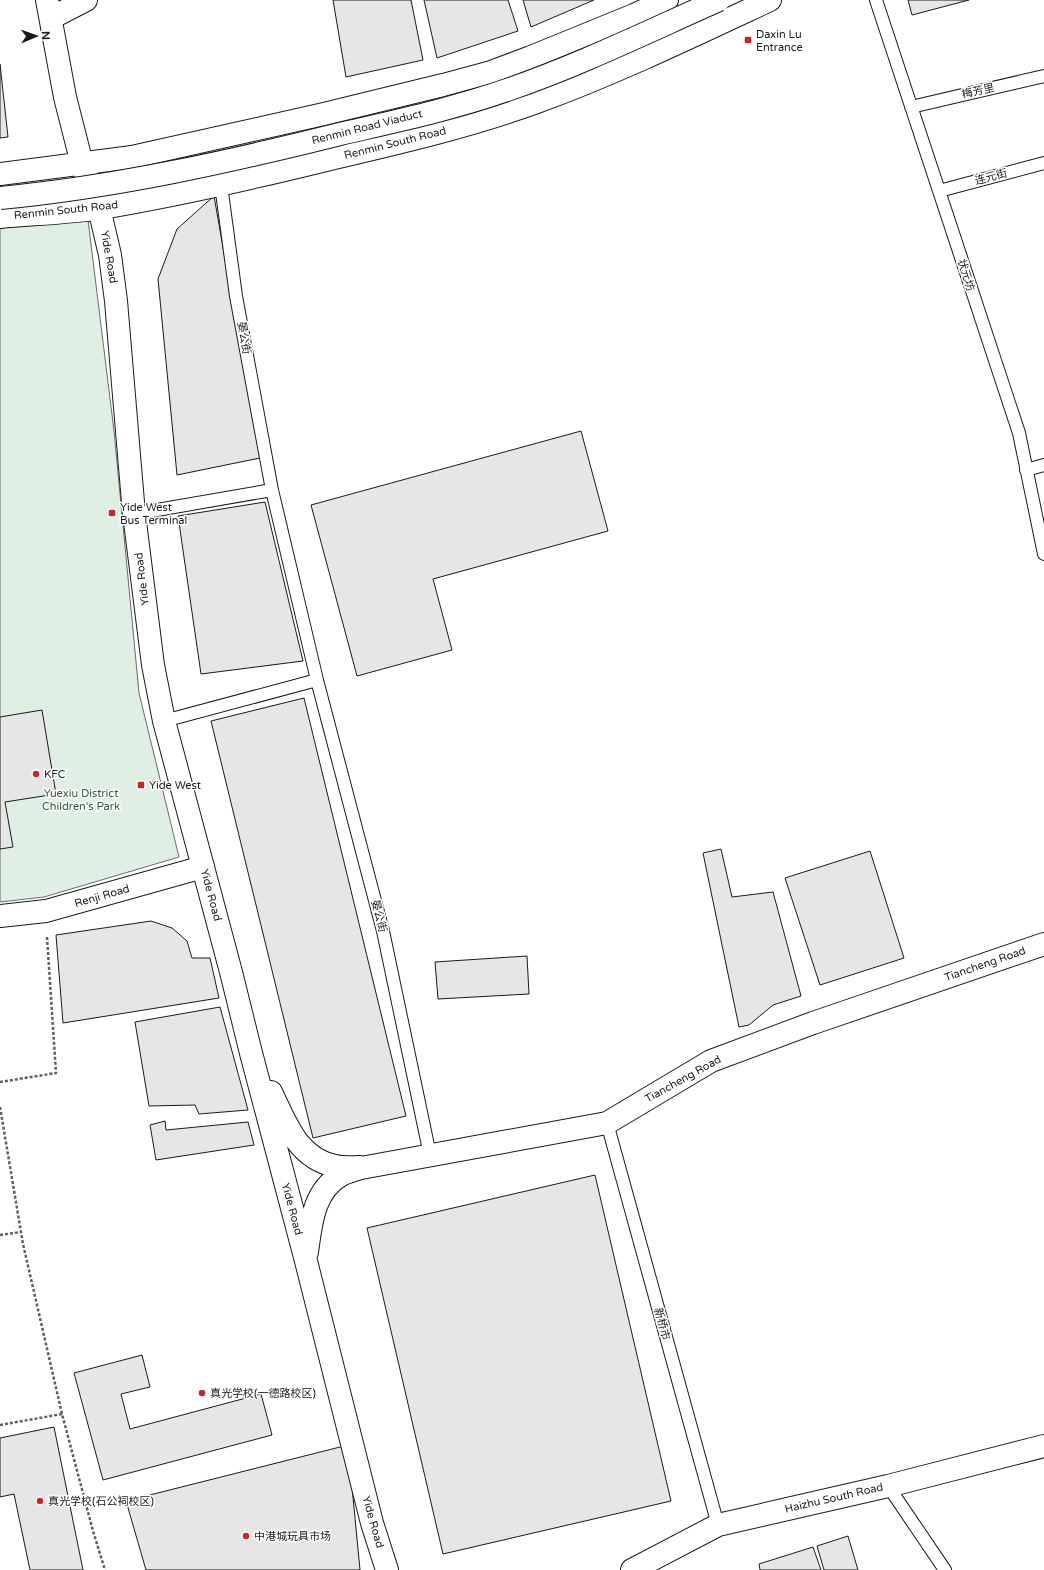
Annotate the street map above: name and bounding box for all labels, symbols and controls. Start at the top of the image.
north arrow [16,16,56,56]
place label: Daxin Lu Entrance [756,28,803,54]
text: N [39,31,52,40]
marker: Daxin Lu Entrance [743,35,753,45]
street label: 梅芳里 [960,81,996,101]
street label: Renmin Road Viaduct [310,107,424,147]
street label: Renmin South Road [343,124,447,162]
street label: 连元街 [973,166,1009,188]
street label: Renmin South Road [13,198,119,222]
street label: Yide Road [98,230,120,284]
street label: 状元坊 [955,257,977,293]
street label: 晏公街 [235,321,253,355]
place label: Yide West Bus Terminal [120,501,187,527]
marker: Yide West Bus Terminal [107,508,117,518]
street label: Yide Road [132,552,152,606]
place label: KFC [44,768,66,781]
marker: KFC [31,769,41,779]
place label: Yide West [149,779,201,792]
marker: Yide West [136,780,146,790]
park label: Yuexiu District Children's Park [42,787,120,813]
street label: Yide Road [198,868,224,922]
street label: Renji Road [73,882,131,910]
street label: 晏公街 [369,898,389,934]
street label: Tiancheng Road [943,944,1027,984]
street label: Tiancheng Road [643,1053,723,1105]
street label: Yide Road [279,1182,305,1236]
street label: 新桥市 [651,1306,673,1342]
place label: 真光学校(一德路校区) [210,1387,316,1400]
marker: 真光学校(一德路校区) [197,1388,207,1398]
street label: Haizhu South Road [784,1480,884,1516]
place label: 真光学校(石公祠校区) [48,1495,154,1508]
street label: Yide Road [359,1495,387,1549]
marker: 真光学校(石公祠校区) [35,1496,45,1506]
place label: 中港城玩具市场 [254,1530,331,1543]
marker: 中港城玩具市场 [241,1531,251,1541]

